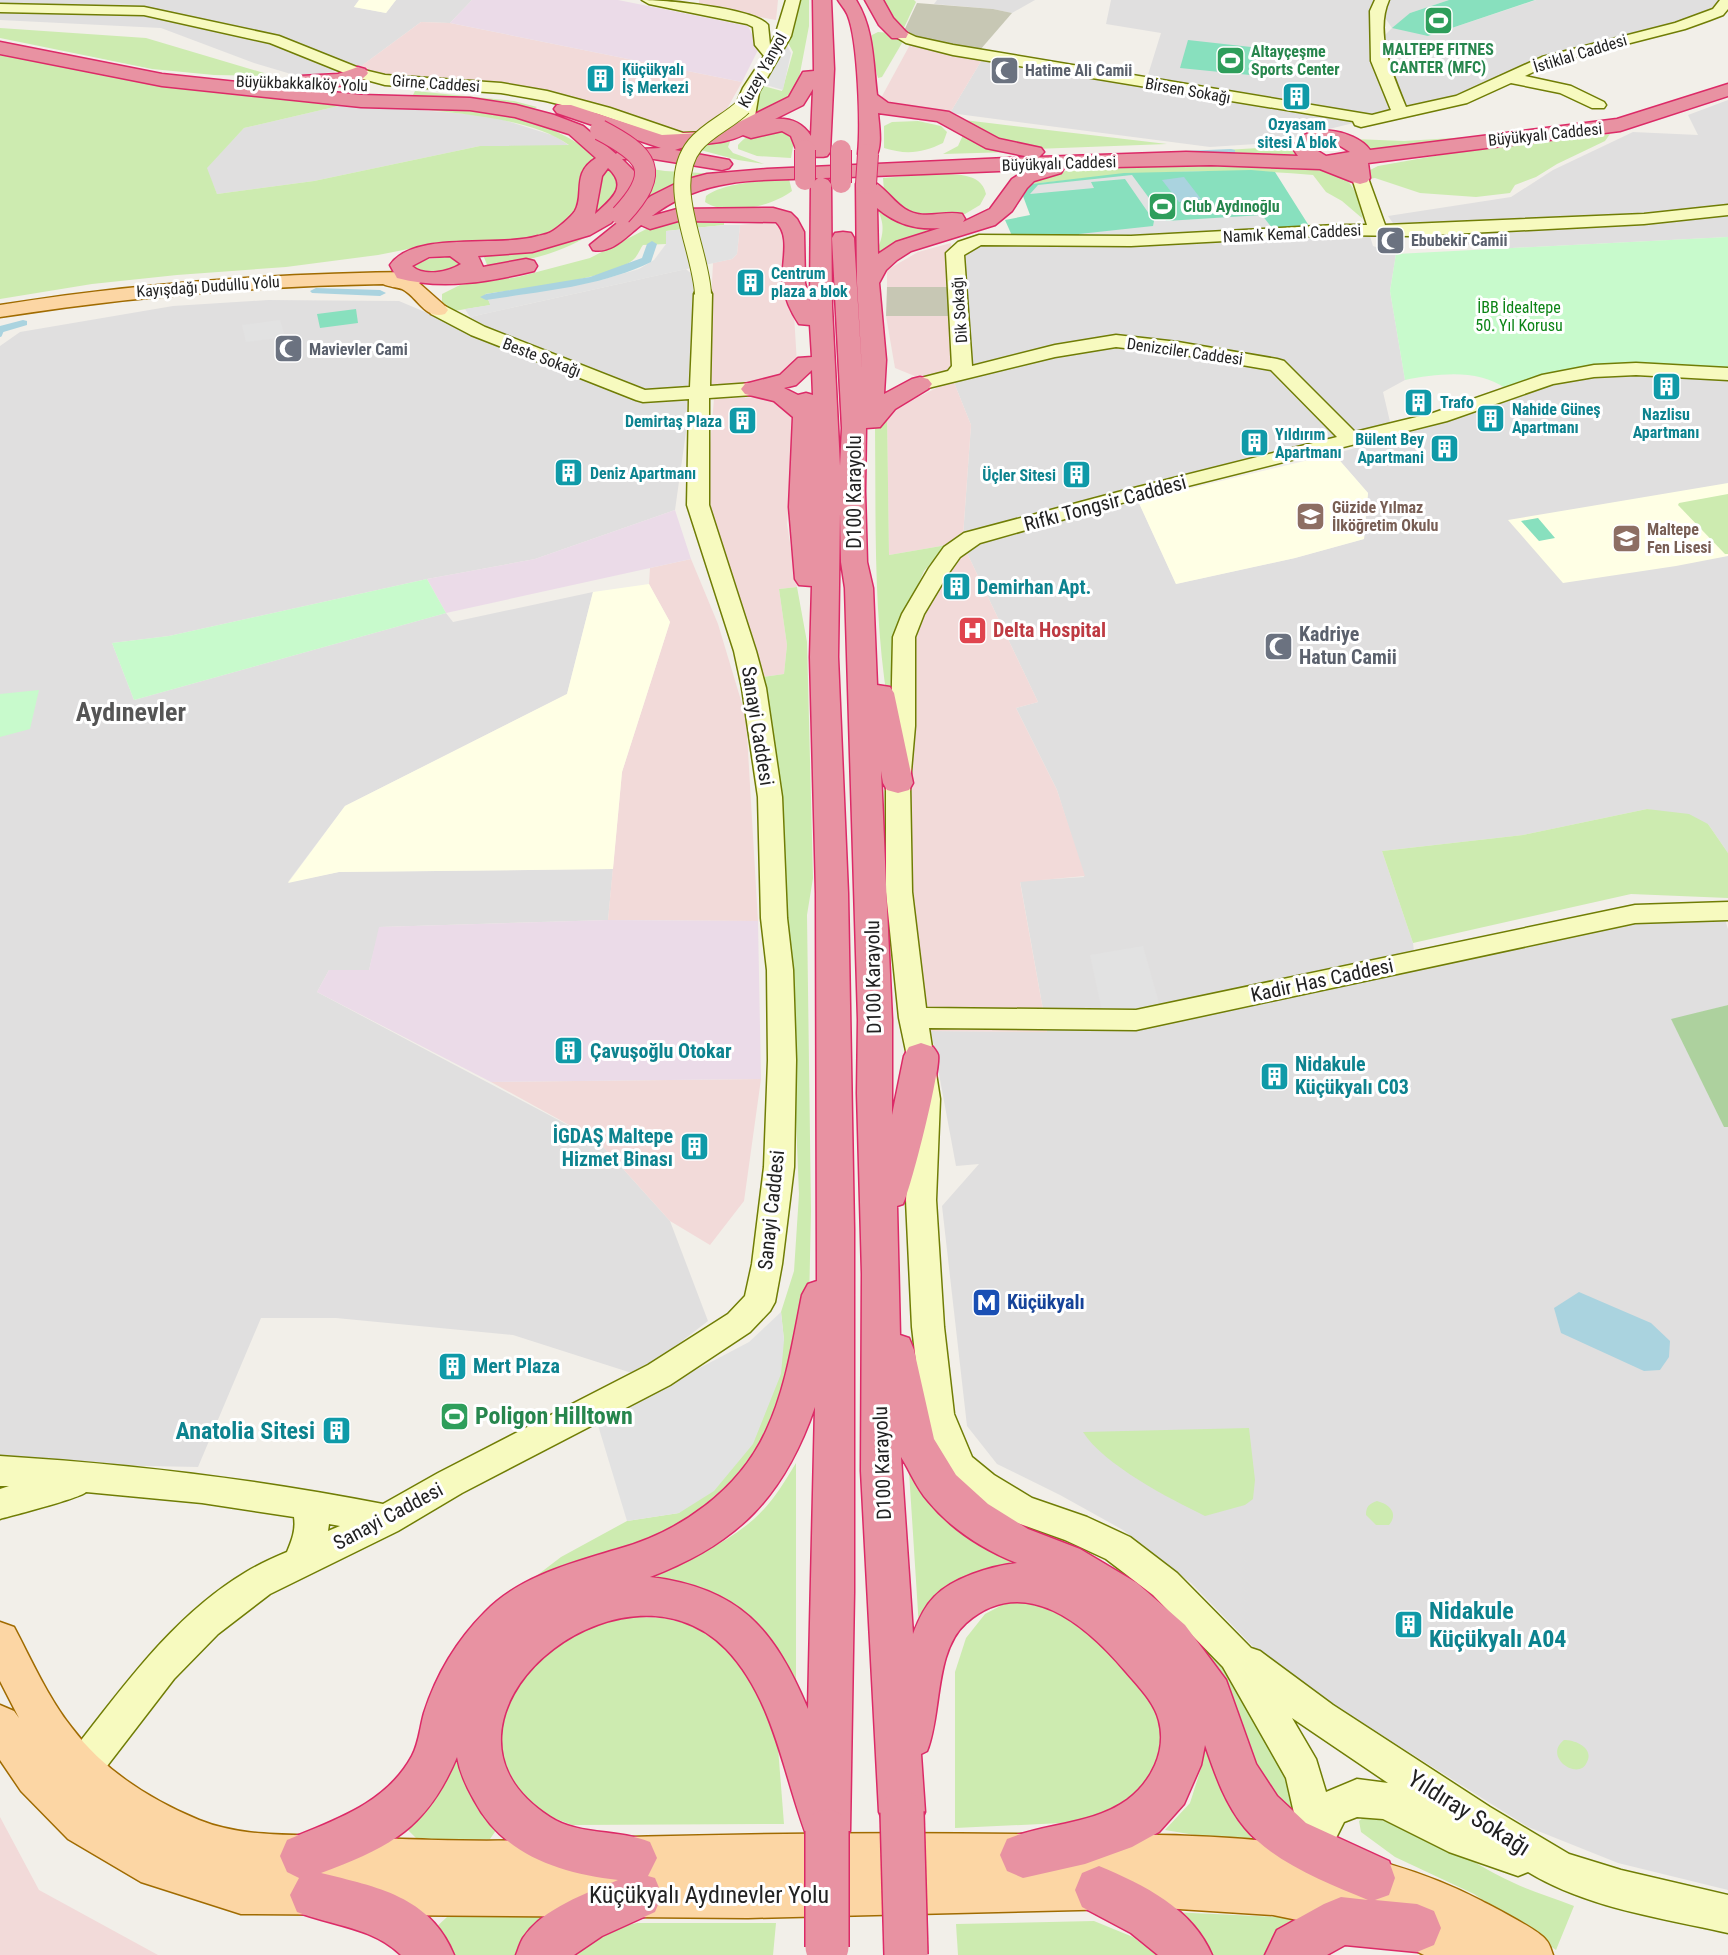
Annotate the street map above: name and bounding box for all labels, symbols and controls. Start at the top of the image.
sports icon: MALTEPE FITNES CANTER (MFC) [1422,5,1454,37]
street label: Kuzey Yanyol [734,30,791,111]
street label: İstiklal Caddesi [1531,30,1629,77]
place label: MALTEPE FITNES CANTER (MFC) [1382,40,1494,77]
place label: Altayçeşme Sports Center [1251,42,1340,79]
sports icon: Altayçeşme Sports Center [1214,44,1246,76]
mosque icon: Hatime Ali Camii [988,54,1020,86]
place label: Küçükyalı İş Merkezi [622,60,689,97]
place label: Hatime Ali Camii [1025,61,1132,80]
building icon: Küçükyalı İş Merkezi [585,62,617,94]
street label: Girne Caddesi [391,71,481,96]
street label: Büyükbakkalköy Yolu [236,72,368,95]
street label: Birsen Sokağı [1144,74,1232,107]
building icon: Ozyasam sitesi A blok [1281,80,1313,112]
place label: Ozyasam sitesi A blok [1257,115,1337,152]
street label: Büyükyalı Caddesi [1487,119,1603,150]
street label: Büyükyalı Caddesi [1001,152,1117,175]
sports icon: Club Aydınoğlu [1146,190,1178,222]
place label: Club Aydınoğlu [1183,197,1280,216]
street label: Namık Kemal Caddesi [1222,220,1362,247]
mosque icon: Ebubekir Camii [1374,224,1406,256]
place label: Ebubekir Camii [1411,231,1507,250]
place label: Centrum plaza a blok [771,264,848,301]
building icon: Centrum plaza a blok [734,266,766,298]
street label: Kayışdağı Dudullu Yolu [136,272,280,301]
street label: Dik Sokağı [948,276,971,344]
park label: İBB İdealtepe 50. Yıl Korusu [1475,298,1563,335]
mosque icon: Mavievler Cami [272,333,304,365]
street label: Beste Sokağı [500,334,584,381]
street label: Denizciler Caddesi [1126,334,1244,369]
place label: Mavievler Cami [309,340,408,359]
building icon: Nazlisu Apartmanı [1650,370,1682,402]
building icon: Trafo [1403,386,1435,418]
place label: Trafo [1440,393,1474,412]
place label: Nahide Güneş Apartmanı [1512,400,1601,437]
building icon: Nahide Güneş Apartmanı [1475,402,1507,434]
building icon: Demirtaş Plaza [727,405,759,437]
place label: Nazlisu Apartmanı [1633,405,1699,442]
place label: Demirtaş Plaza [625,412,722,431]
place label: Yıldırım Apartmanı [1275,425,1342,462]
building icon: Yıldırım Apartmanı [1238,427,1270,459]
place label: Bülent Bey Apartmani [1355,430,1424,467]
building icon: Bülent Bey Apartmani [1429,432,1461,464]
street label: D100 Karayolu [842,435,866,549]
building icon: Deniz Apartmanı [553,457,585,489]
building icon: Üçler Sitesi [1061,459,1093,491]
place label: Deniz Apartmanı [590,464,696,483]
place label: Üçler Sitesi [982,466,1056,485]
street label: Rıfkı Tongsir Caddesi [1021,470,1189,536]
place label: Güzide Yılmaz İlköğretim Okulu [1332,498,1439,535]
school or university icon: Güzide Yılmaz İlköğretim Okulu [1295,500,1327,532]
place label: Maltepe Fen Lisesi [1647,520,1712,557]
school or university icon: Maltepe Fen Lisesi [1610,522,1642,554]
building icon: Demirhan Apt. [940,571,972,603]
place label: Demirhan Apt. [977,575,1091,599]
hospital icon: Delta Hospital [956,614,988,646]
place label: Delta Hospital [993,618,1106,642]
place label: Kadriye Hatun Camii [1299,622,1397,669]
mosque icon: Kadriye Hatun Camii [1262,630,1294,662]
street label: Sanayi Caddesi [737,665,779,787]
district label: Aydınevler [76,697,187,727]
street label: D100 Karayolu [860,920,886,1034]
street label: Kadir Has Caddesi [1248,953,1396,1007]
building icon: Çavuşoğlu Otokar [553,1035,585,1067]
place label: Çavuşoğlu Otokar [590,1039,732,1063]
place label: Nidakule Küçükyalı C03 [1295,1052,1409,1099]
building icon: Nidakule Küçükyalı C03 [1258,1060,1290,1092]
place label: İGDAŞ Maltepe Hizmet Binası [553,1124,673,1171]
building icon: İGDAŞ Maltepe Hizmet Binası [678,1131,710,1163]
street label: Sanayi Caddesi [753,1149,789,1271]
metro station icon: Küçükyalı [970,1286,1002,1318]
place label: Küçükyalı [1007,1290,1085,1314]
building icon: Mert Plaza [436,1350,468,1382]
place label: Mert Plaza [473,1354,560,1378]
sports icon: Poligon Hilltown [438,1400,470,1432]
place label: Poligon Hilltown [475,1402,633,1430]
street label: D100 Karayolu [868,1406,896,1520]
building icon: Anatolia Sitesi [320,1415,352,1447]
place label: Anatolia Sitesi [175,1417,315,1445]
street label: Sanayi Caddesi [329,1477,447,1555]
place label: Nidakule Küçükyalı A04 [1429,1597,1566,1653]
building icon: Nidakule Küçükyalı A04 [1392,1609,1424,1641]
street label: Yıldıray Sokağı [1403,1764,1535,1862]
street label: Küçükyalı Aydınevler Yolu [589,1881,829,1909]

